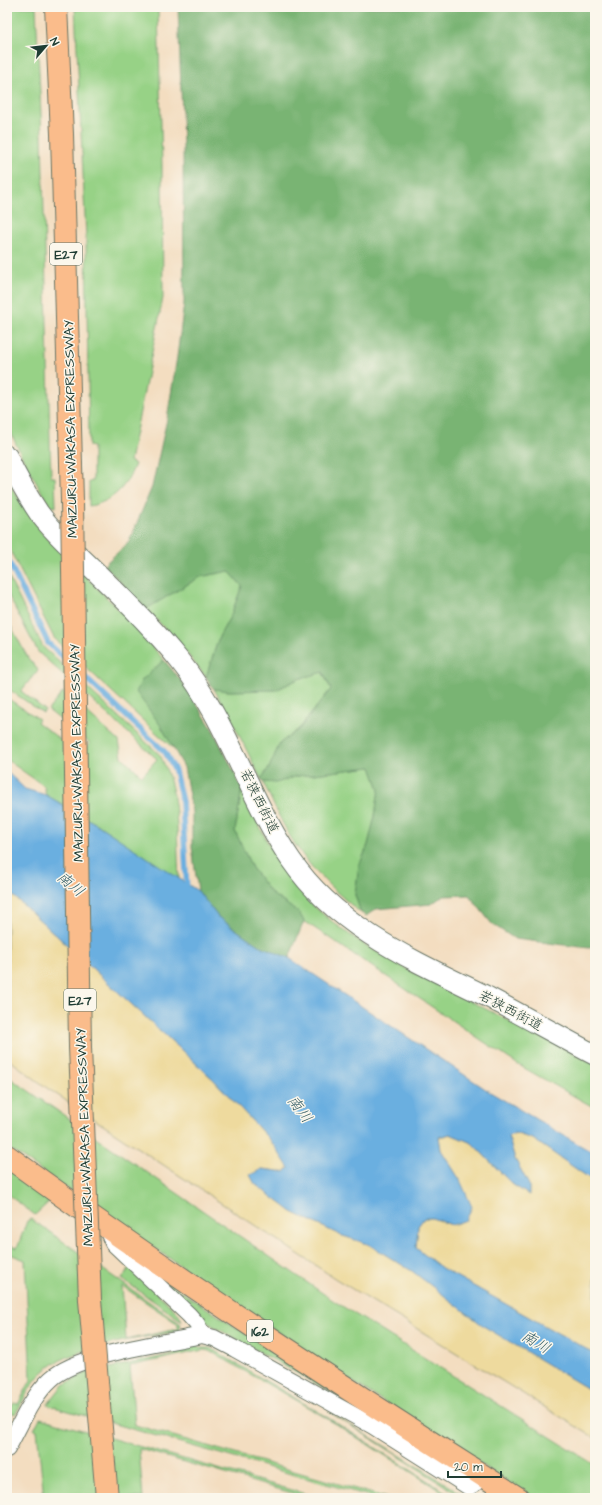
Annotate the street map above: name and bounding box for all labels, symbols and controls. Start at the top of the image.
north arrow [26,26,66,66]
text: N [46,35,63,48]
road number: E27 [50,243,82,265]
street label: MAIZURU-WAKASA EXPRESSWAY [59,319,83,538]
street label: MAIZURU-WAKASA EXPRESSWAY [65,643,89,862]
street label: 若狭西街道 [235,766,283,837]
water label: 南川 [52,867,89,902]
street label: 若狭西街道 [475,986,546,1036]
road number: E27 [64,989,96,1011]
street label: MAIZURU-WAKASA EXPRESSWAY [71,1027,99,1246]
water label: 南川 [282,1091,317,1128]
road number: 162 [247,1320,273,1342]
water label: 南川 [517,1326,554,1359]
scale bar [448,1453,501,1479]
text: 20 m [454,1459,483,1476]

